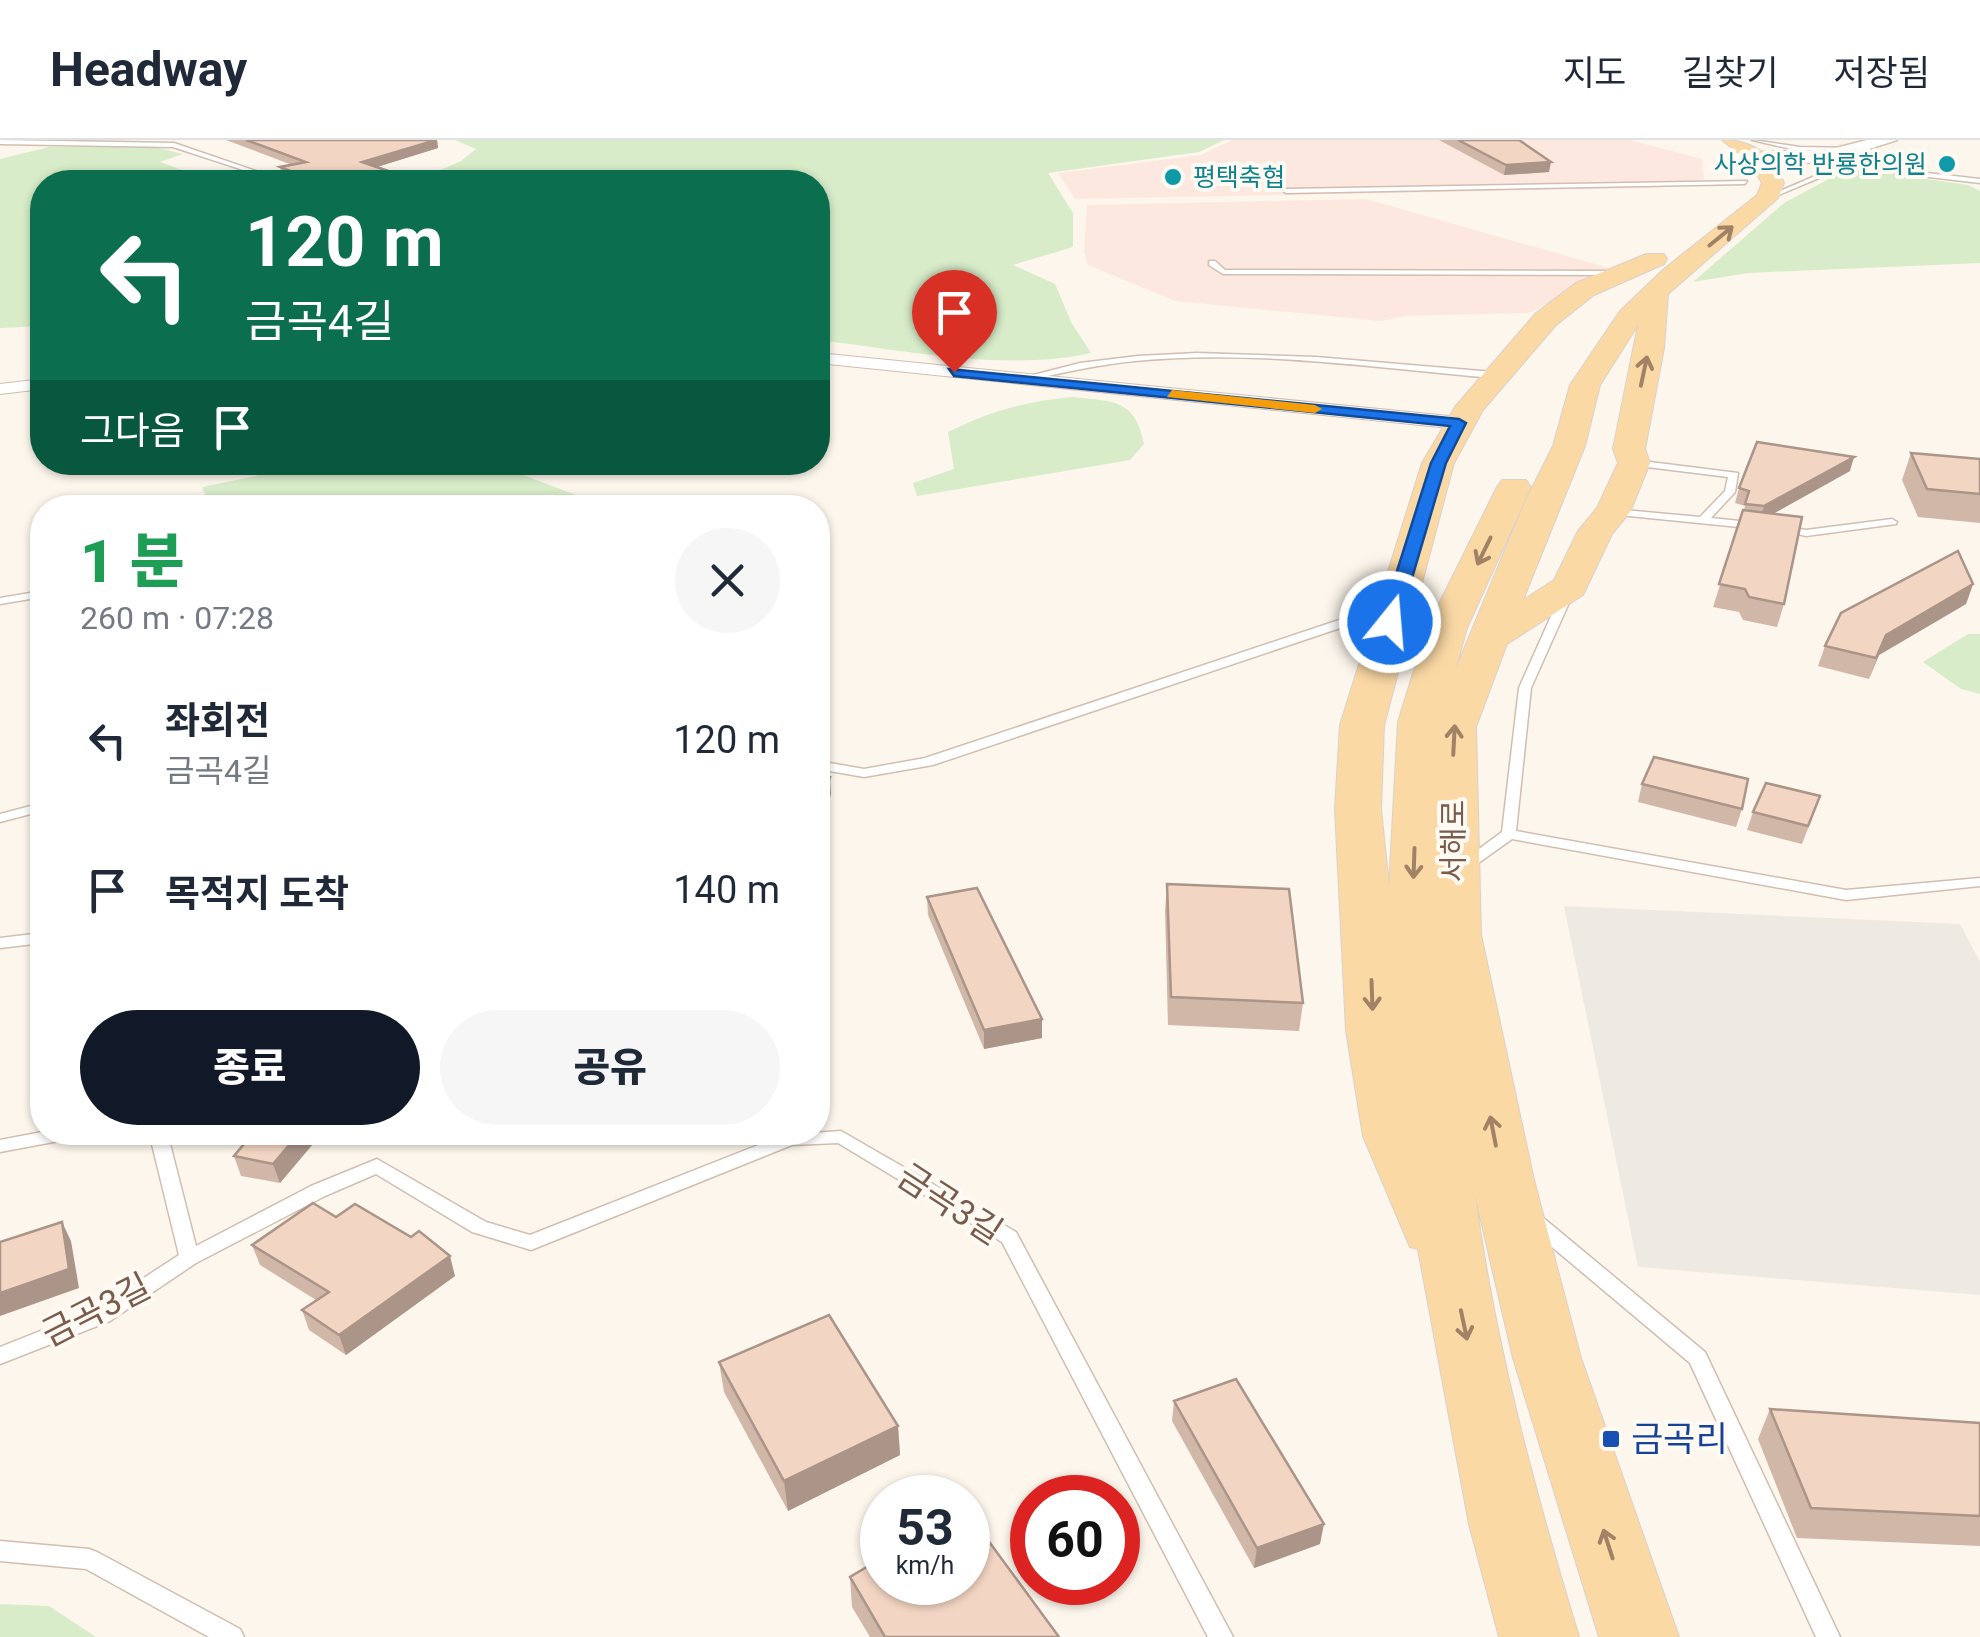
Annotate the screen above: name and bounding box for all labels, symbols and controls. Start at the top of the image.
text: Headway [50,41,247,98]
text: 지도 [1562,53,1627,94]
text: 길찾기 [1682,53,1778,94]
text: 저장됨 [1833,53,1930,94]
place label: 사상의학 반룡한의원 [1714,150,1927,179]
marker: 사상의학 반룡한의원 [1936,153,1958,175]
place label: 평택축협 [1193,163,1285,192]
marker: 평택축협 [1162,166,1184,188]
text: 120 m [245,201,444,283]
icon: left [80,210,210,340]
one-way arrow [1707,225,1733,247]
pin [912,270,997,373]
icon: arrive [927,285,982,340]
text: 금곡4길 [245,295,395,348]
one-way arrow [1636,356,1655,388]
icon: arrive [205,400,260,455]
text: 그다음 [80,409,185,453]
text: 1 분 [80,526,185,597]
button: close [675,528,780,633]
one-way arrow [1474,535,1493,565]
position arrow [1338,570,1442,674]
text: 260 m · 07:28 [80,599,274,637]
text: 좌회전 [165,699,270,743]
icon: left [80,713,135,768]
text: 120 m [673,718,780,762]
one-way arrow [1445,724,1464,756]
text: 금곡4길 [165,752,271,790]
street label: 서해로 [1436,800,1471,882]
one-way arrow [1405,846,1424,878]
icon: arrive [80,863,135,918]
text: 140 m [673,868,780,912]
text: 목적지 도착 [165,872,349,916]
one-way arrow [1363,978,1382,1010]
button: 종료 [80,1010,420,1125]
button: 공유 [440,1010,780,1125]
one-way arrow [1483,1115,1502,1148]
street label: 금곡3길 [890,1156,1010,1253]
street label: 금곡3길 [35,1266,157,1355]
one-way arrow [1456,1308,1474,1340]
place label: 금곡리 [1631,1419,1728,1460]
marker: 금곡리 [1600,1428,1622,1450]
speed limit sign: 60 [1010,1475,1140,1605]
text: 53 [896,1499,954,1557]
one-way arrow [1598,1529,1616,1561]
text: km/h [896,1551,954,1580]

